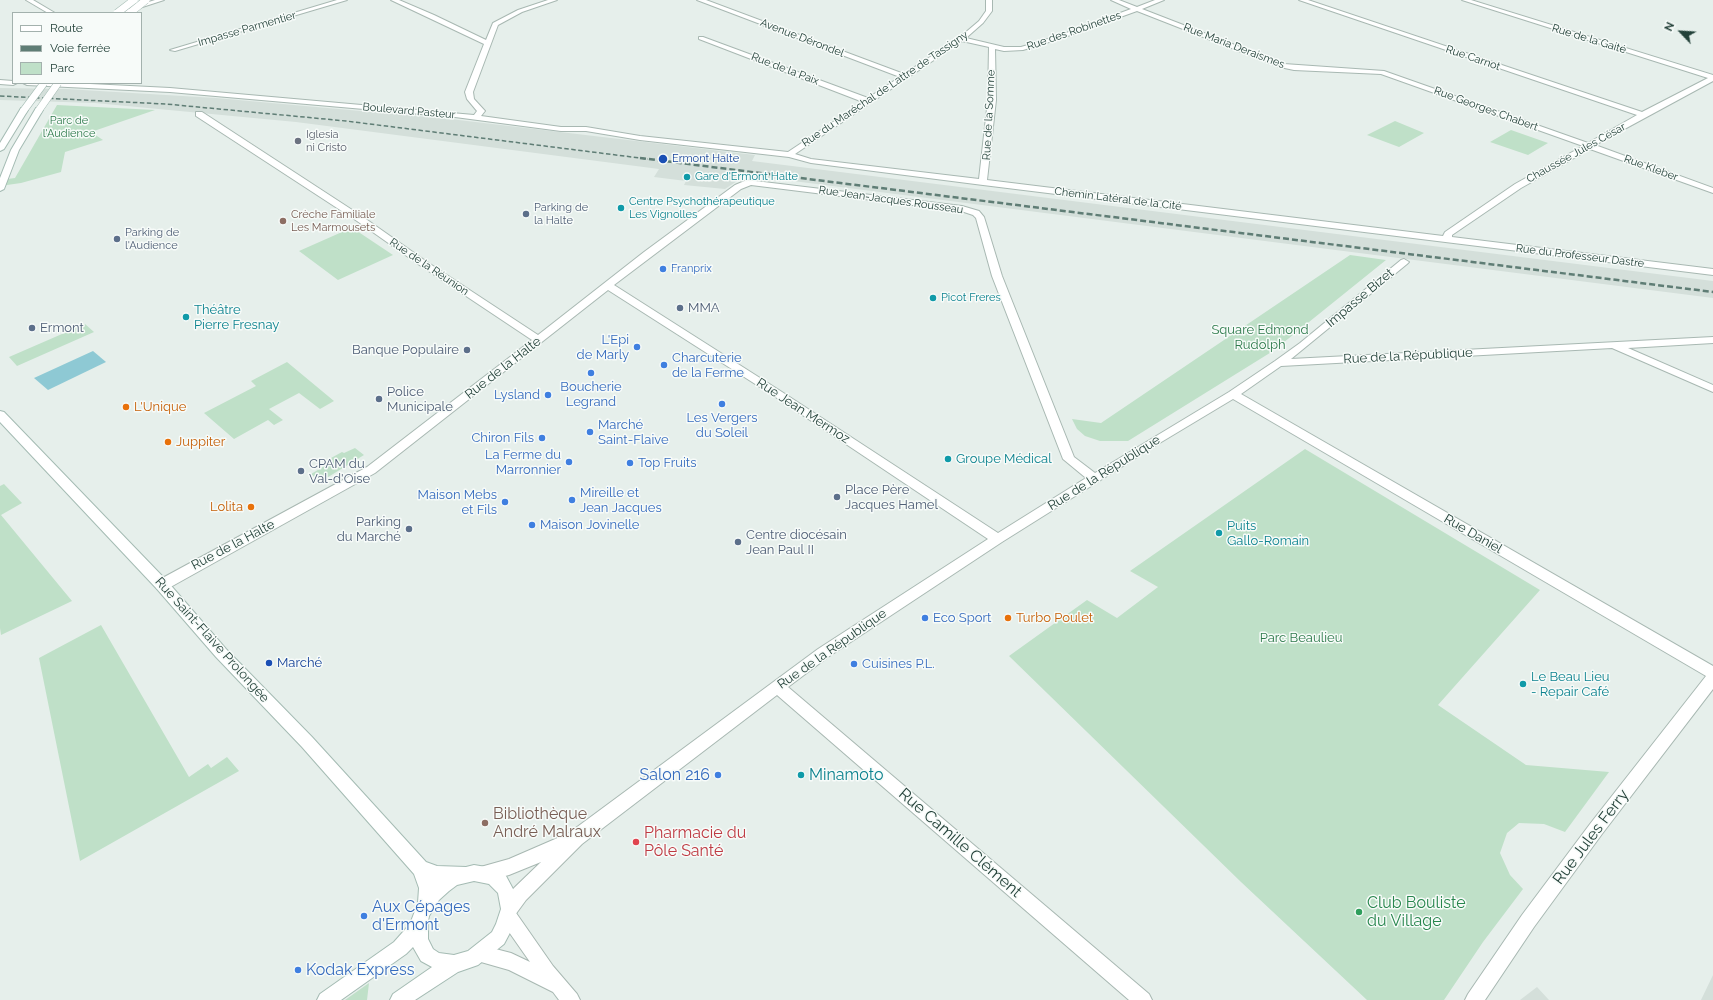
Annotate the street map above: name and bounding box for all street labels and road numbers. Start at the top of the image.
street label: Impasse Parmentier [196,9,298,49]
street label: Rue des Robinettes [1025,9,1123,53]
street label: Avenue Dérondel [758,16,846,60]
street label: Rue Maria Deraismes [1182,21,1286,71]
street label: Rue de la Gaité [1550,21,1628,57]
street label: Rue du Maréchal de Lattre de Tassigny [799,28,971,150]
street label: Rue Carnot [1444,43,1502,73]
street label: Rue de la Paix [749,50,821,88]
street label: Rue de la Somme [980,69,998,161]
street label: Rue Georges Chabert [1432,84,1540,134]
street label: Boulevard Pasteur [362,100,456,122]
street label: Chaussée Jules César [1524,120,1628,186]
street label: Rue Kleber [1622,152,1680,184]
street label: Rue Jean-Jacques Rousseau [818,183,964,217]
street label: Chemin Latéral de la Cité [1054,185,1182,213]
street label: Rue de la Réunion [387,236,471,298]
street label: Rue du Professeur Dastre [1515,242,1645,270]
street label: Impasse Bizet [1323,265,1397,331]
street label: Rue de la Halte [462,334,544,402]
street label: Rue de la République [1343,345,1473,367]
street label: Rue Jean Mermoz [753,375,853,447]
street label: Rue de la République [1045,432,1163,514]
street label: Rue Daniel [1441,511,1505,557]
street label: Rue de la Halte [189,517,277,573]
street label: Rue Saint-Flaive Prolongée [152,574,272,706]
street label: Rue de la République [775,605,889,693]
street label: Rue Camille Clément [895,784,1025,902]
street label: Rue Jules Ferry [1549,786,1633,888]

